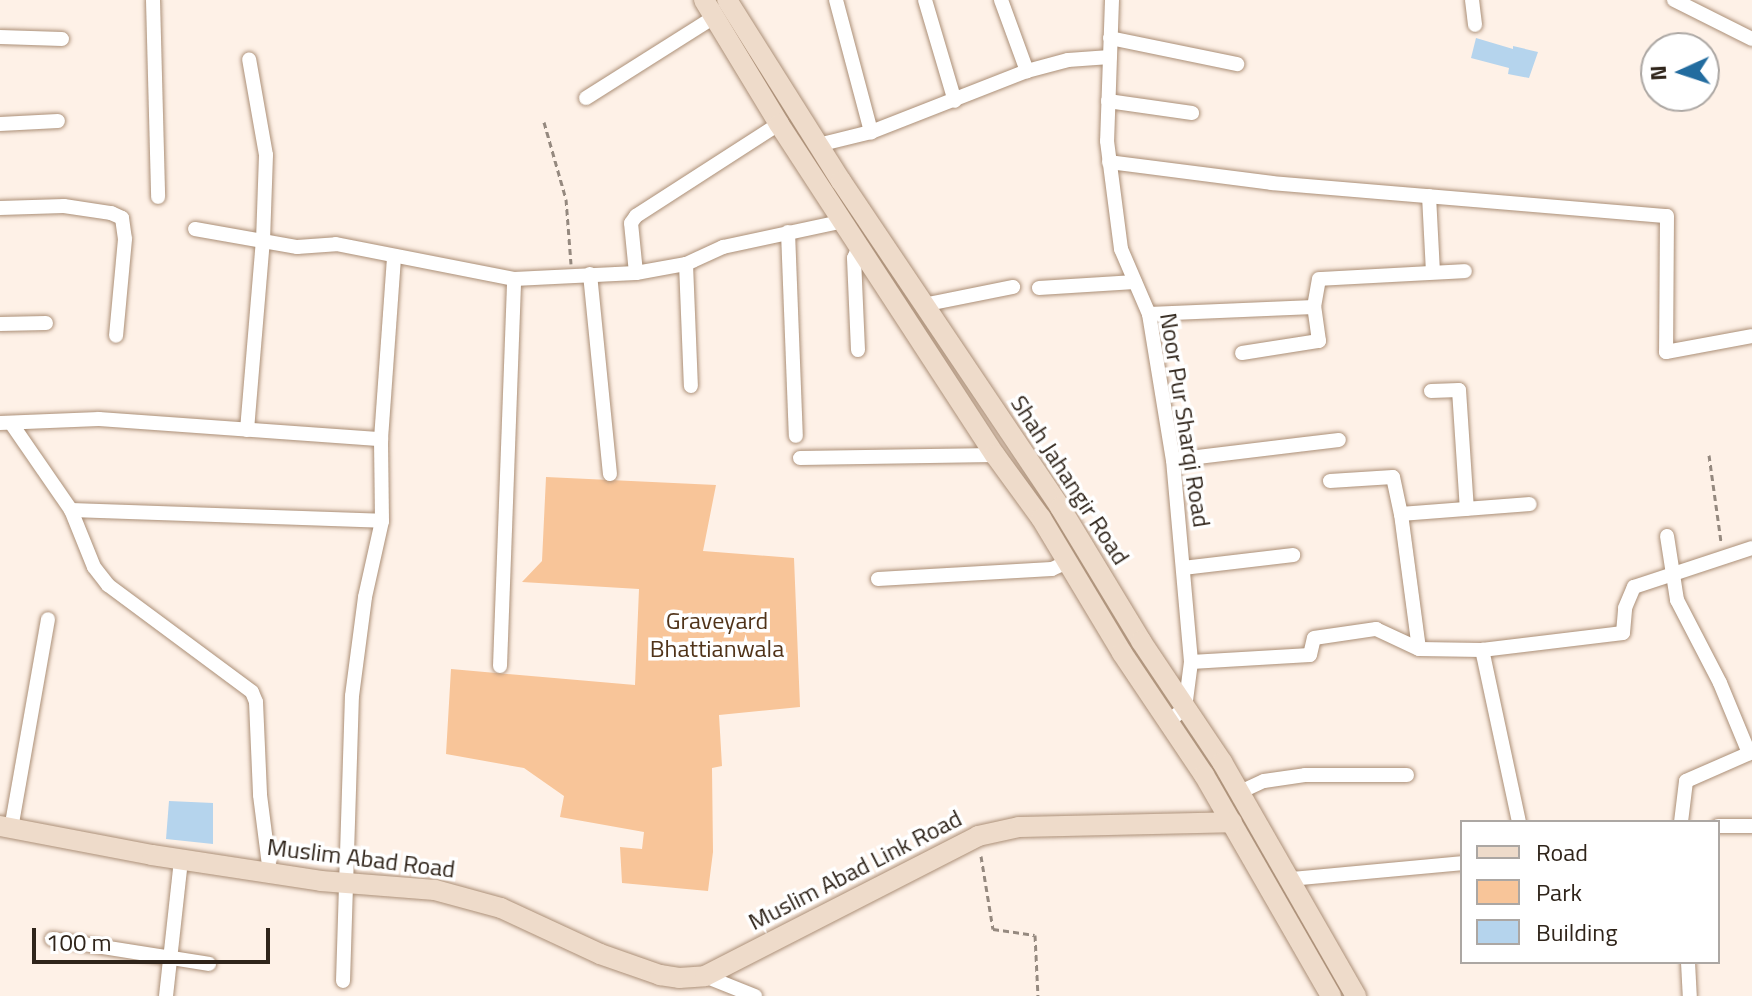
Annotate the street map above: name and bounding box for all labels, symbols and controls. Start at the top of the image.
north arrow [1640,32,1720,112]
text: N [1641,65,1675,82]
street label: Noor Pur Sharqi Road [1154,311,1216,529]
street label: Shah Jahangir Road [1005,390,1135,570]
park label: Graveyard Bhattianwala [650,607,784,663]
street label: Muslim Abad Link Road [744,804,966,936]
legend [1460,820,1720,964]
street label: Muslim Abad Road [265,832,457,884]
text: Road [1536,834,1588,870]
text: Park [1536,874,1582,910]
scale bar [36,912,274,962]
text: Building [1536,914,1618,950]
text: 100 m [46,924,112,960]

